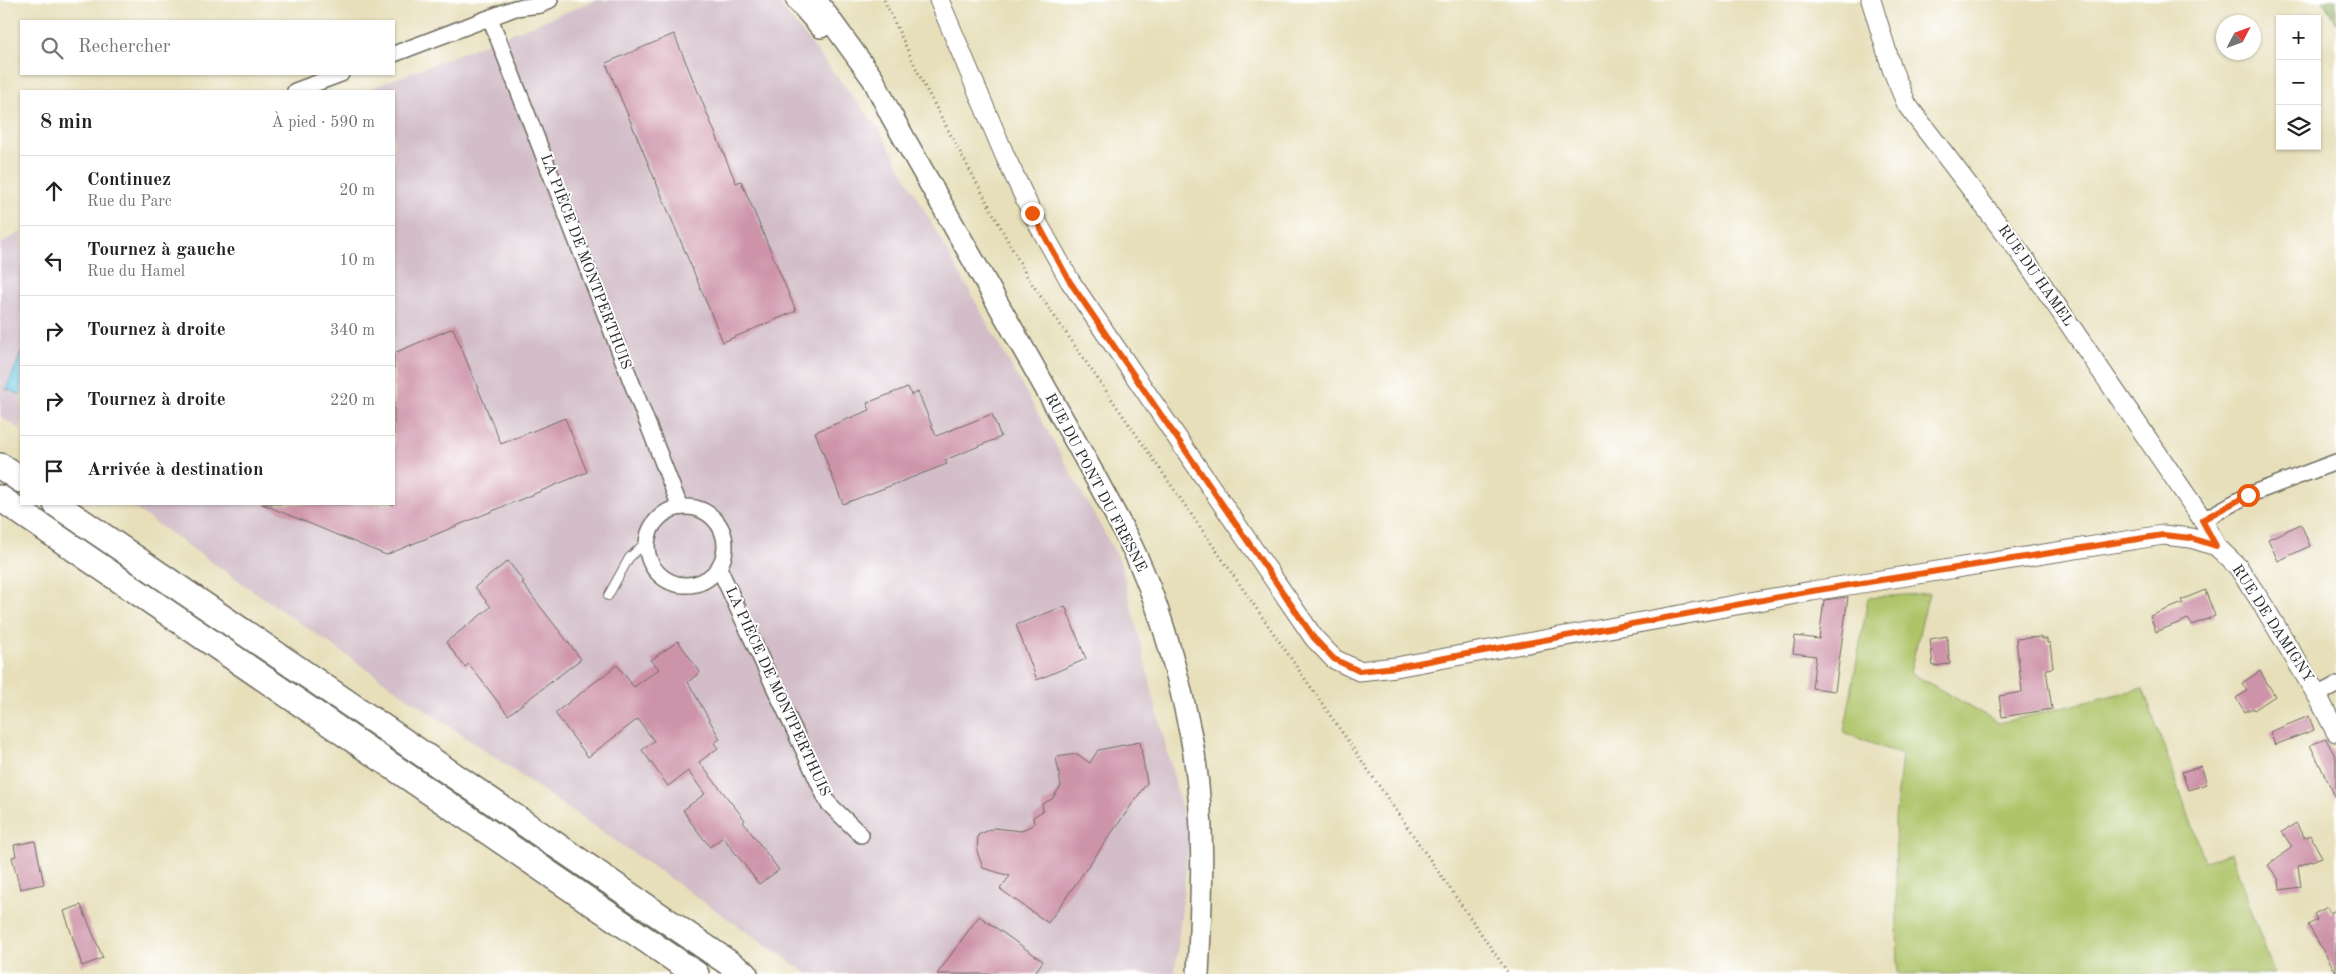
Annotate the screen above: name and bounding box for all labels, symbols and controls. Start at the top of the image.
north arrow [2216,15,2261,60]
map controls [2276,15,2321,150]
button: + [2276,15,2321,60]
search box [20,20,395,75]
icon: search [38,34,66,62]
text: Rechercher [78,38,171,57]
button: − [2276,60,2321,105]
button: layers [2276,105,2321,150]
text: 8 min [40,112,93,133]
text: À pied · 590 m [272,115,375,131]
street label: LA PIÈCE DE MONTPERTHUIS [537,151,636,372]
text: Continuez [87,171,171,190]
icon: ahead [40,177,68,205]
text: 20 m [339,183,375,199]
text: Rue du Parc [87,194,172,210]
route end [1021,202,1044,225]
street label: RUE DU HAMEL [1995,223,2075,329]
text: Tournez à gauche [87,241,235,260]
icon: left [40,247,68,275]
text: 10 m [339,253,375,269]
text: Rue du Hamel [87,264,185,280]
icon: right [40,317,68,345]
text: Tournez à droite [87,321,226,340]
text: 340 m [330,323,375,339]
icon: right [40,387,68,415]
text: Tournez à droite [87,391,226,410]
street label: RUE DU PONT DU FRESNE [1041,391,1149,575]
text: 220 m [330,393,375,409]
icon: arrive [40,457,68,485]
text: Arrivée à destination [87,461,263,480]
route start [2237,484,2260,507]
street label: RUE DE DAMIGNY [2228,563,2316,685]
street label: LA PIÈCE DE MONTPERTHUIS [722,584,835,799]

